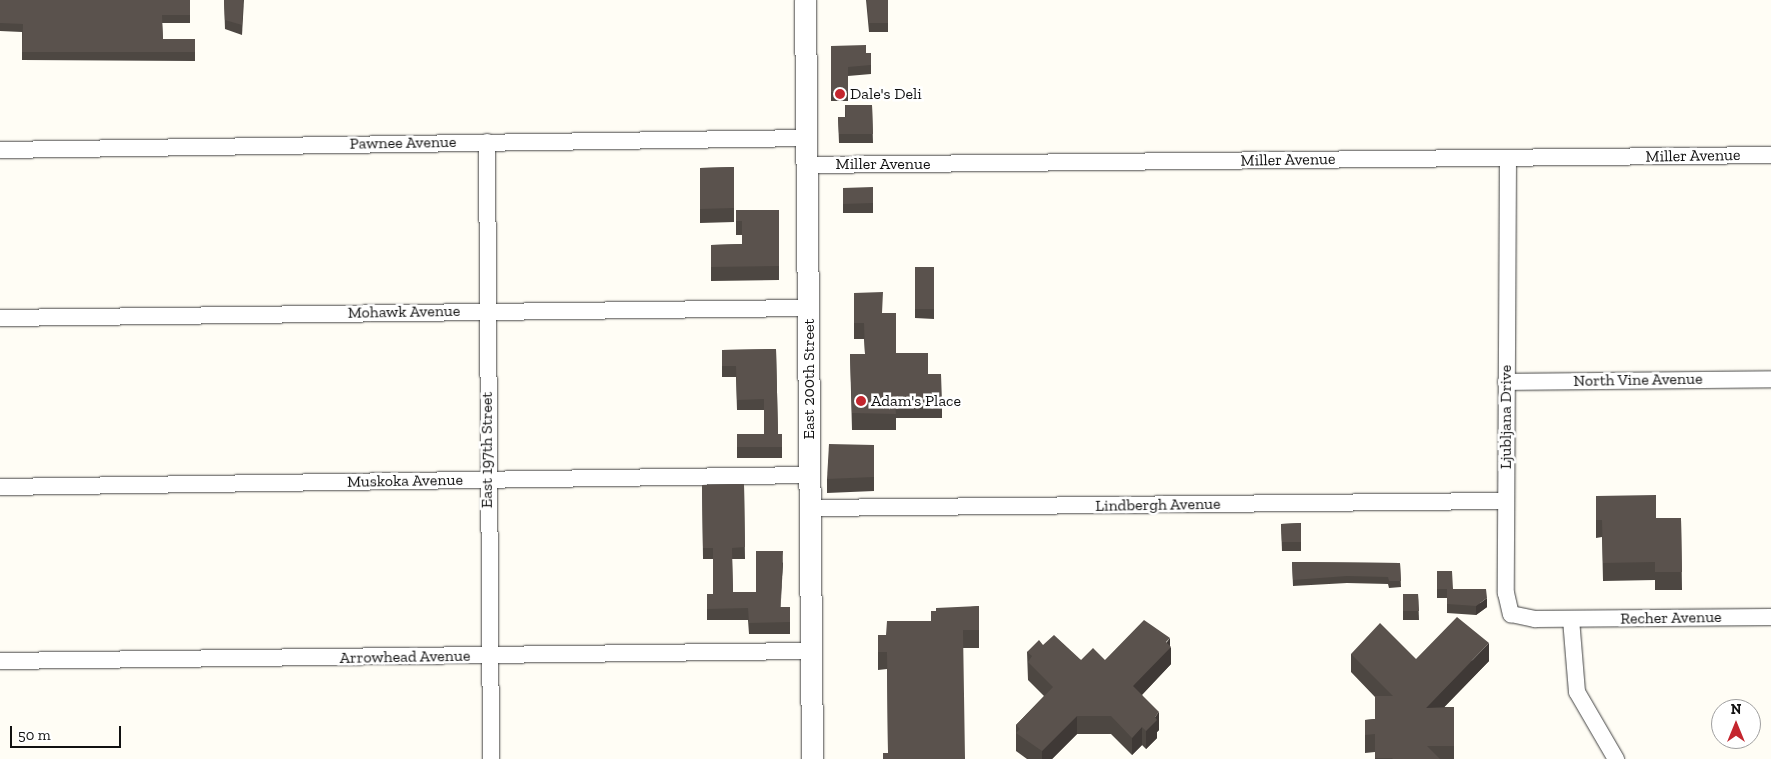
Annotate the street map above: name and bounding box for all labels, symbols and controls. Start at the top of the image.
place label: Dale's Deli [850,84,922,104]
marker: Dale's Deli [834,88,846,100]
street label: Pawnee Avenue [349,132,457,154]
street label: Miller Avenue [1645,146,1741,166]
street label: Miller Avenue [1240,150,1336,170]
street label: Miller Avenue [835,154,931,174]
street label: Mohawk Avenue [347,301,461,323]
street label: East 200th Street [799,318,819,440]
street label: Ljubljana Drive [1496,365,1516,469]
street label: North Vine Avenue [1573,369,1703,391]
place label: Adam's Place [871,391,961,411]
street label: East 197th Street [477,392,497,508]
marker: Adam's Place [855,395,867,407]
street label: Muskoka Avenue [347,470,463,492]
street label: Lindbergh Avenue [1095,494,1221,516]
street label: Recher Avenue [1620,608,1722,628]
street label: Arrowhead Avenue [339,646,471,668]
north arrow [1711,699,1761,749]
text: N [1731,701,1741,718]
scale bar [12,716,124,748]
text: 50 m [18,726,51,744]

